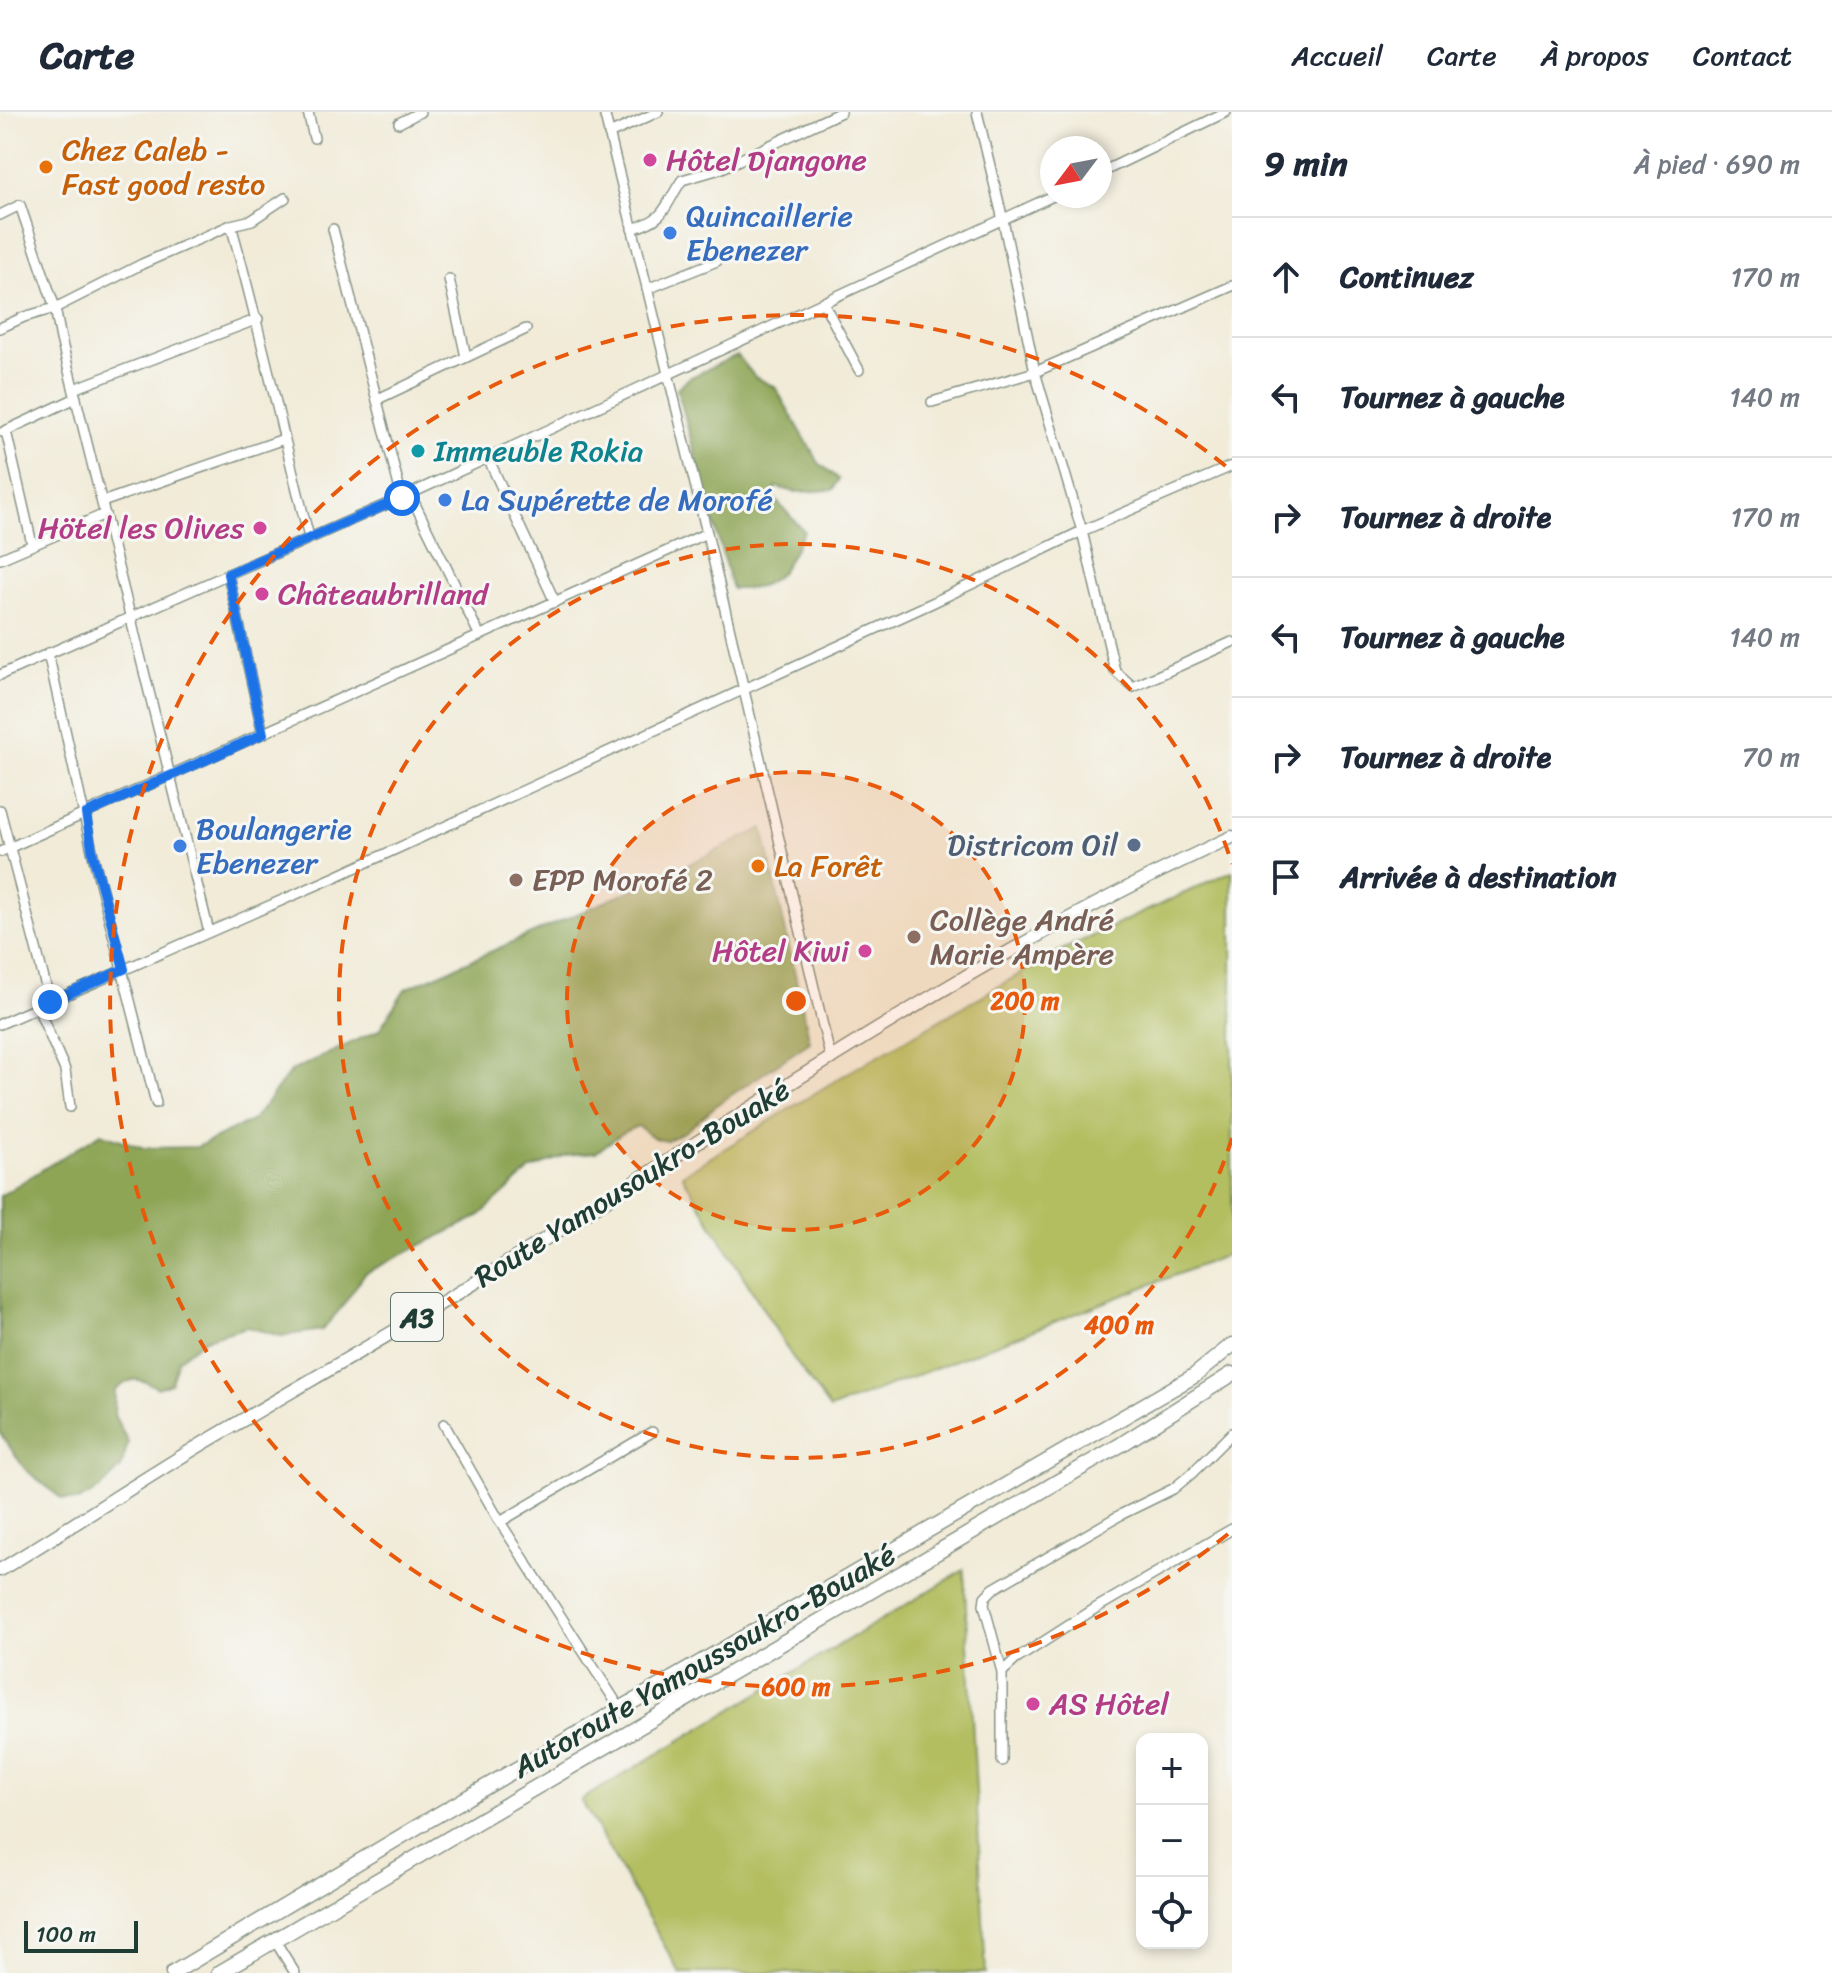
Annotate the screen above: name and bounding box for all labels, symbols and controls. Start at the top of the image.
text: Carte [40,22,135,89]
text: Accueil [1292,31,1383,80]
text: Carte [1427,31,1497,80]
text: À propos [1541,31,1649,80]
text: Contact [1693,31,1792,80]
place label: Chez Caleb - Fast good resto [62,123,265,211]
place label: Hôtel Djangone [666,133,867,187]
text: 9 min [1264,134,1348,194]
north arrow [1040,136,1112,208]
text: À pied · 690 m [1634,141,1800,187]
marker: Hôtel Djangone [641,151,659,169]
marker: Chez Caleb - Fast good resto [37,158,55,176]
place label: Quincaillerie Ebenezer [686,189,853,277]
marker: Quincaillerie Ebenezer [661,224,679,242]
text: Continuez [1340,250,1474,304]
text: 170 m [1731,254,1800,300]
icon: ahead [1264,255,1308,299]
text: Tournez à gauche [1340,370,1565,424]
text: 140 m [1729,374,1800,420]
icon: left [1264,375,1308,419]
place label: Immeuble Rokia [433,424,643,478]
marker: Immeuble Rokia [409,442,427,460]
place label: La Supérette de Morofé [461,473,773,527]
route start [384,480,420,516]
text: Tournez à droite [1340,490,1551,544]
marker: La Supérette de Morofé [436,491,454,509]
text: 170 m [1731,494,1800,540]
icon: right [1264,495,1308,539]
place label: Hötel les Olives [38,501,244,555]
marker: Hötel les Olives [251,519,269,537]
place label: Châteaubrilland [278,567,490,621]
marker: Châteaubrilland [253,585,271,603]
text: Tournez à gauche [1340,610,1565,664]
text: 140 m [1729,614,1800,660]
icon: left [1264,615,1308,659]
text: Tournez à droite [1340,730,1551,784]
text: 70 m [1742,734,1800,780]
icon: right [1264,735,1308,779]
place label: Boulangerie Ebenezer [196,802,352,890]
place label: Districom Oil [947,818,1118,872]
marker: Districom Oil [1125,836,1143,854]
marker: Boulangerie Ebenezer [171,837,189,855]
place label: La Forêt [774,839,883,893]
text: Arrivée à destination [1340,850,1617,904]
place label: EPP Morofé 2 [532,853,713,907]
icon: arrive [1264,855,1308,899]
marker: La Forêt [749,857,767,875]
marker: EPP Morofé 2 [507,871,525,889]
place label: Collège André Marie Ampère [930,893,1114,981]
place label: Hôtel Kiwi [712,924,850,978]
marker: Collège André Marie Ampère [905,928,923,946]
marker: Hôtel Kiwi [856,942,874,960]
text: 200 m [990,980,1060,1022]
route end [32,984,68,1020]
centre of rings [782,987,810,1015]
street label: Route Yamousoukro-Bouaké [463,1063,801,1303]
road number: A3 [391,1293,443,1341]
text: 400 m [1084,1304,1155,1346]
street label: Autoroute Yamoussoukro-Bouaké [501,1529,906,1794]
text: 600 m [761,1666,831,1708]
place label: AS Hôtel [1048,1677,1170,1731]
marker: AS Hôtel [1024,1695,1042,1713]
map controls [1136,1733,1208,1949]
button: + [1136,1733,1208,1805]
button: − [1136,1805,1208,1877]
button: locate [1136,1877,1208,1949]
text: 100 m [36,1915,96,1954]
scale bar [24,1917,138,1953]

